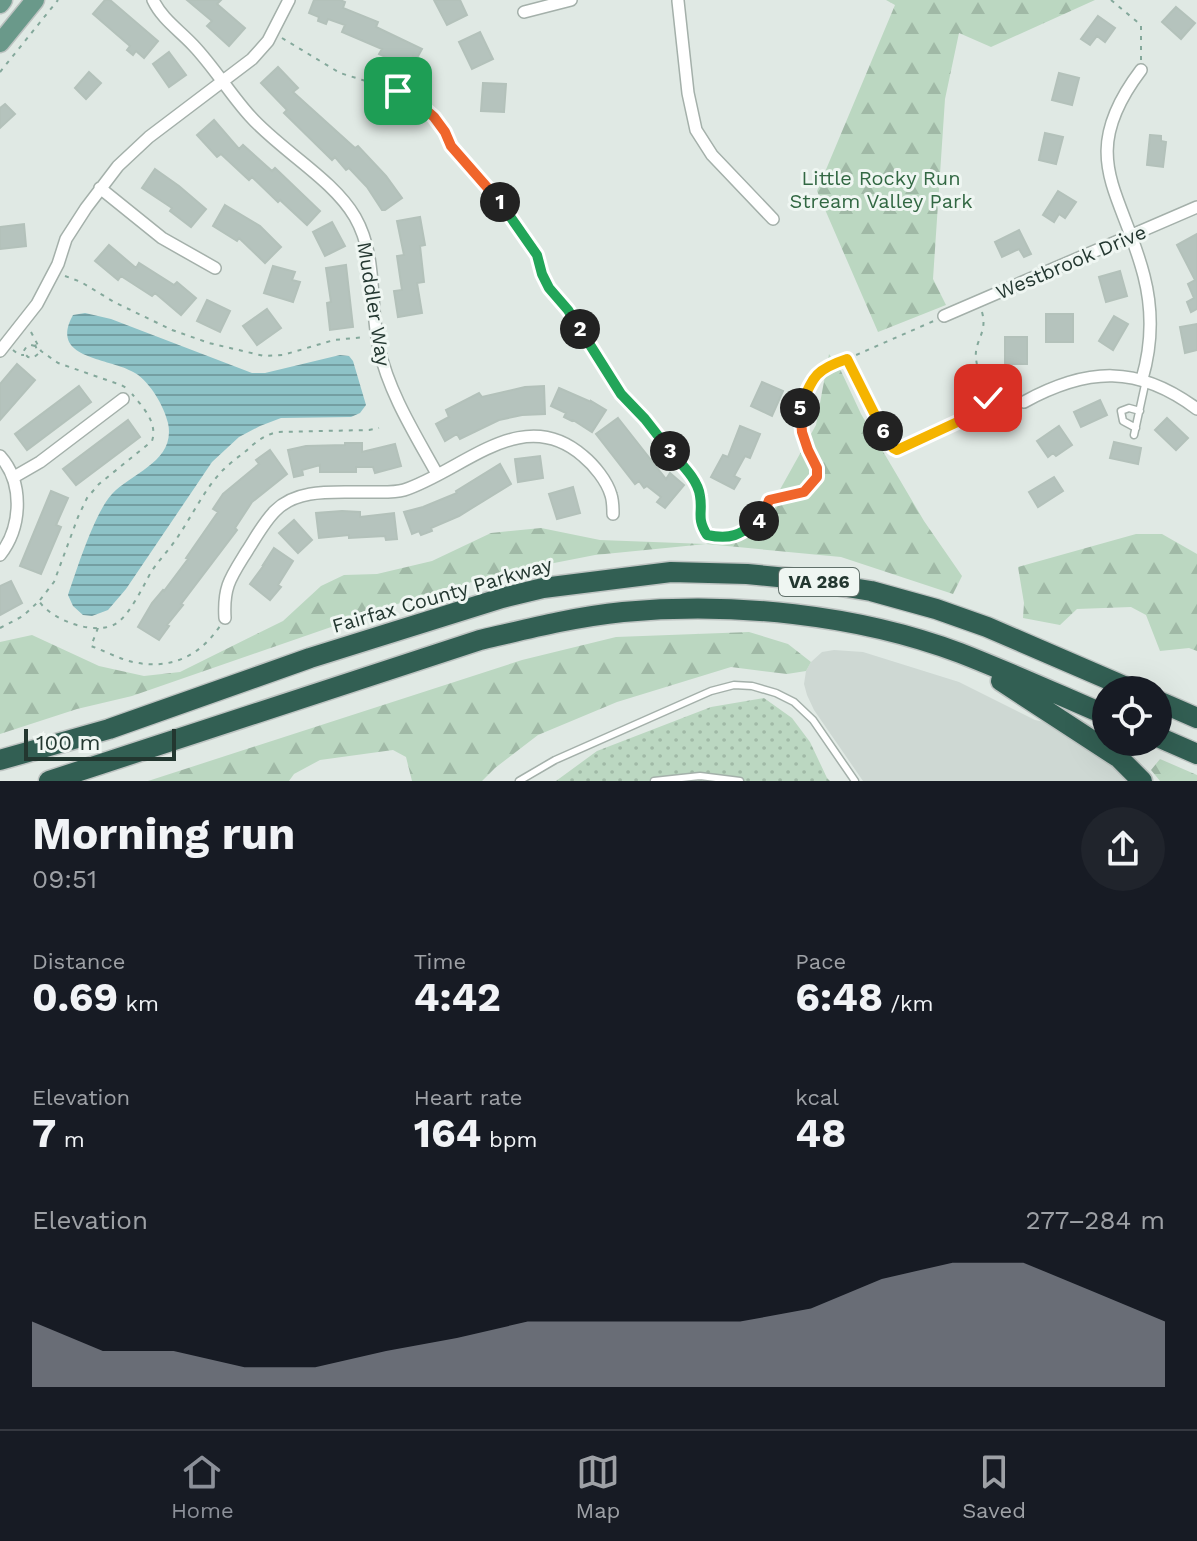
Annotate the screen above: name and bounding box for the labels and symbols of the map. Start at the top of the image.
pin [364,57,432,125]
park label: Little Rocky Run Stream Valley Park [789,166,973,213]
pin: 1 [480,182,520,222]
street label: Westbrook Drive [992,220,1150,304]
street label: Muddler Way [352,240,396,369]
pin: 2 [560,309,600,349]
pin [954,364,1022,432]
pin: 5 [780,388,820,428]
pin: 6 [863,411,903,451]
pin: 3 [650,431,690,471]
pin: 4 [739,501,779,541]
street label: Fairfax County Parkway [329,552,555,638]
road number: VA 286 [779,568,859,596]
scale bar [24,725,176,761]

